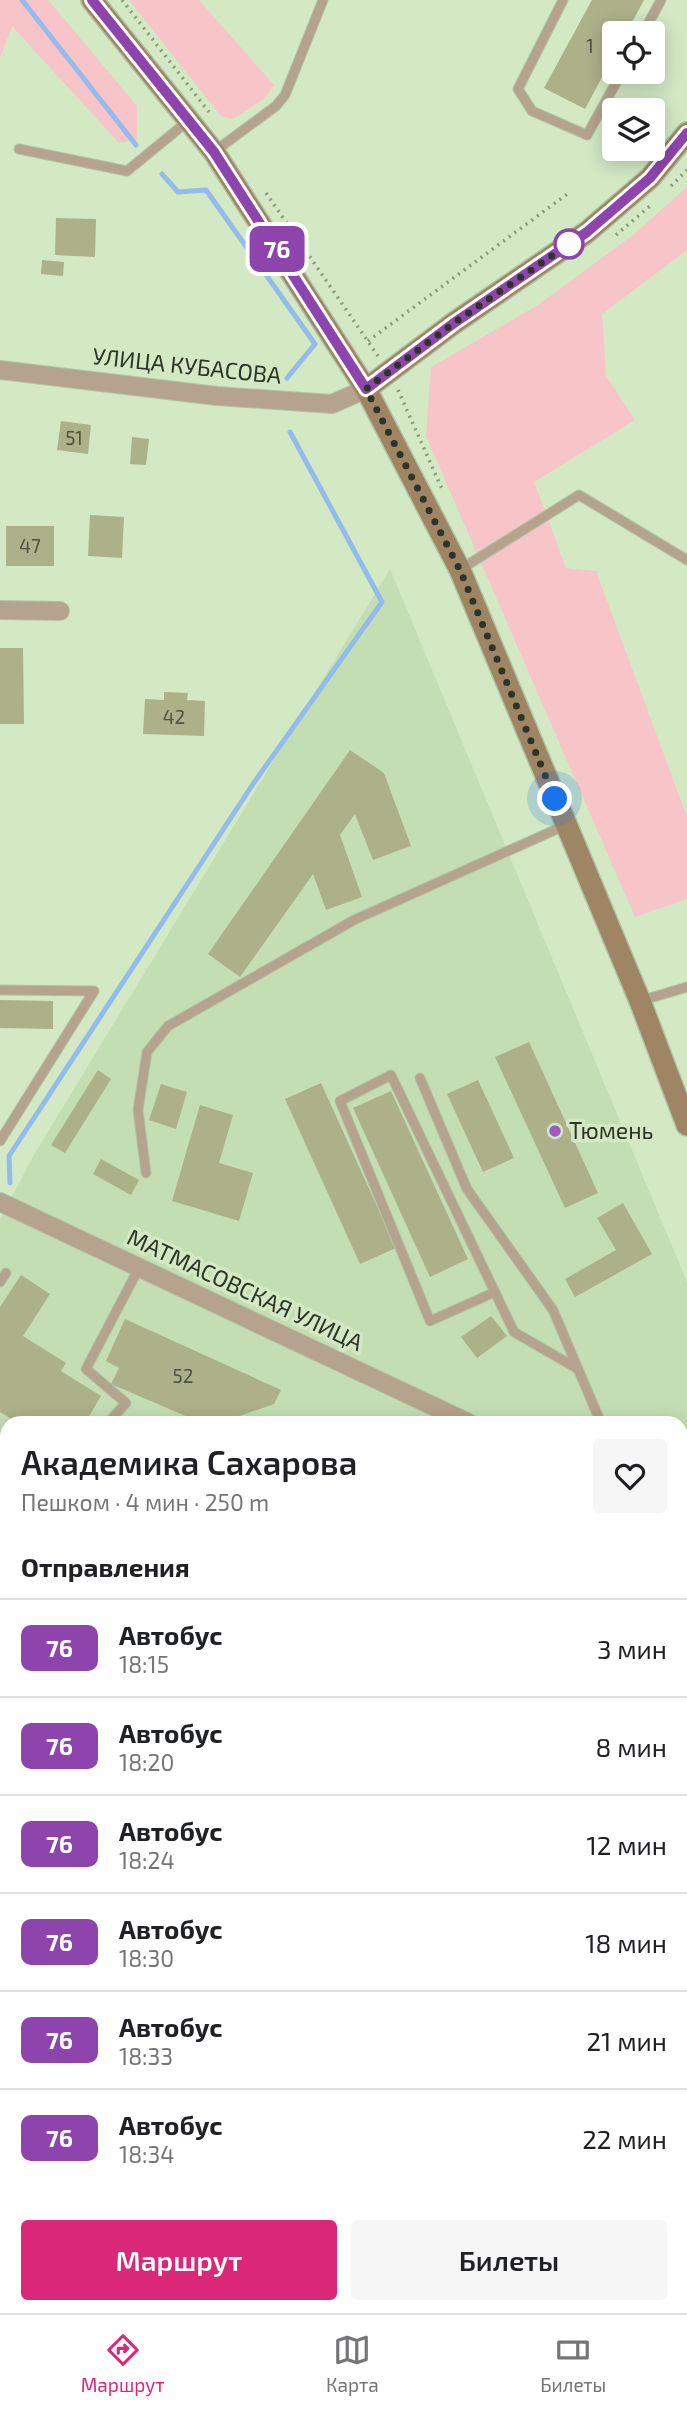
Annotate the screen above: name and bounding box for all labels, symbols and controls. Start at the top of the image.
map controls [602,21,665,161]
button: locate [602,21,665,84]
house number: 1 [586,34,594,57]
button: layers [602,98,665,161]
line badge: 76 [246,226,308,272]
unlabelled marker [554,229,584,259]
text: 76 [264,234,290,263]
street label: УЛИЦА КУБАСОВА [91,341,284,389]
house number: 51 [65,426,83,449]
house number: 47 [19,534,41,557]
house number: 42 [163,705,185,728]
your location [537,781,572,816]
place label: Тюмень [569,1116,653,1144]
marker: Тюмень [547,1123,563,1139]
street label: МАТМАСОВСКАЯ УЛИЦА [123,1222,368,1356]
house number: 52 [173,1364,193,1387]
button: heart [593,1439,667,1513]
text: Академика Сахарова [21,1442,357,1482]
text: Пешком · 4 мин · 250 m [21,1488,269,1516]
text: Отправления [21,1551,190,1582]
text: Автобус [119,1619,222,1650]
text: 76 [46,1633,73,1662]
text: 3 мин [597,1633,667,1664]
text: 18:15 [119,1650,169,1678]
text: Автобус [119,1717,222,1748]
text: 76 [46,1731,73,1760]
text: 8 мин [596,1731,667,1762]
text: 18:20 [119,1748,174,1776]
text: Автобус [119,1815,222,1846]
text: 76 [46,1829,73,1858]
text: 12 мин [586,1829,667,1860]
text: 18:24 [119,1846,175,1874]
text: Автобус [119,1913,222,1944]
text: 76 [46,1927,73,1956]
text: 18 мин [585,1927,667,1958]
text: 18:30 [119,1944,174,1972]
text: Автобус [119,2011,222,2042]
text: 76 [46,2025,73,2054]
text: 21 мин [586,2025,667,2056]
text: 18:33 [119,2042,173,2070]
text: Автобус [119,2109,222,2140]
text: 76 [46,2123,73,2152]
text: 22 мин [582,2123,667,2154]
text: 18:34 [119,2140,174,2168]
button: Маршрут [21,2220,337,2300]
button: Билеты [351,2220,667,2300]
tab: Маршрут [81,2331,165,2396]
tab: Карта [326,2331,379,2396]
tab: Билеты [540,2331,606,2396]

